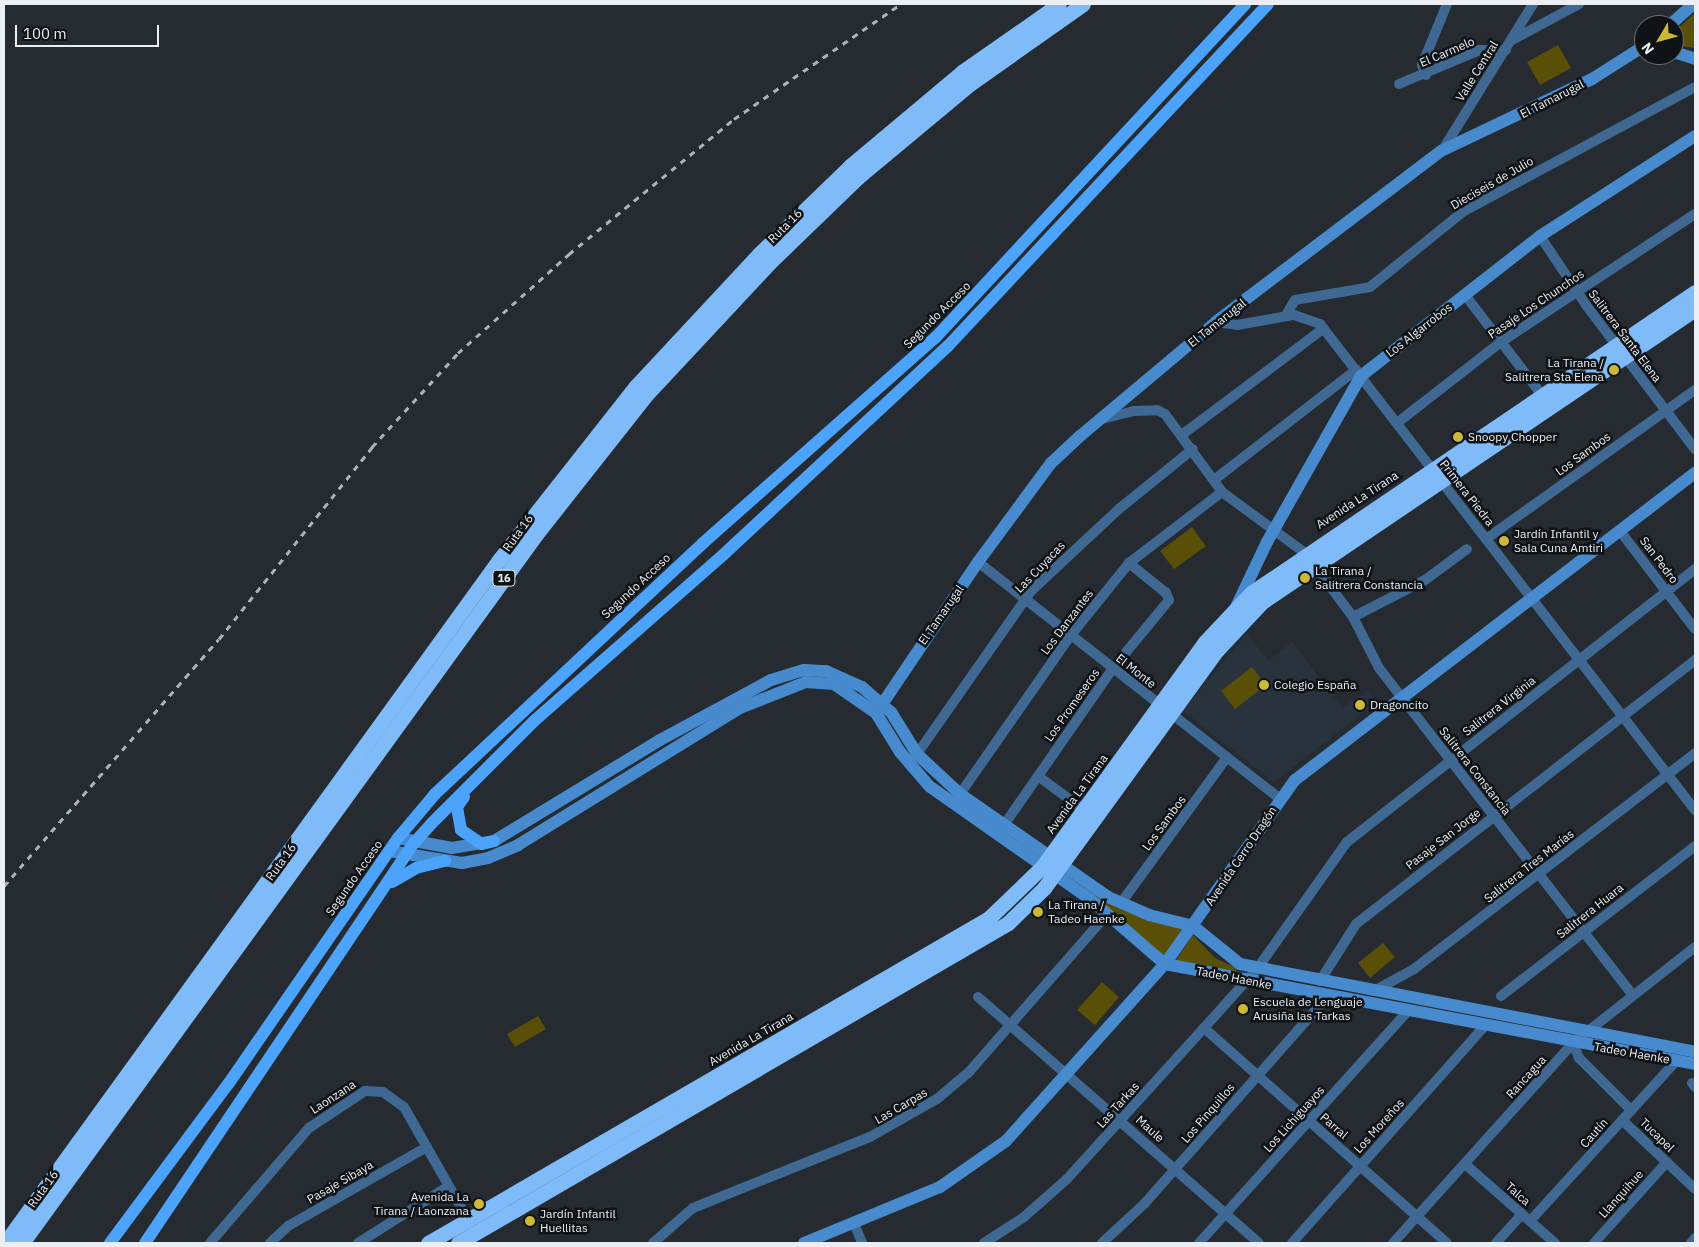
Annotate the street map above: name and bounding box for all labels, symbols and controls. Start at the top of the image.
scale bar [18,15,161,47]
north arrow [1634,15,1684,65]
text: 100 m [23,24,67,43]
street label: El Carmelo [1417,34,1477,70]
street label: Valle Central [1453,38,1501,104]
text: N [1638,39,1658,58]
street label: El Tamarugal [1518,77,1586,121]
street label: Dieciseis de Julio [1448,153,1536,213]
street label: Ruta 16 [765,206,805,246]
street label: Pasaje Los Chunchos [1485,266,1587,342]
street label: Segundo Acceso [901,279,973,351]
street label: Salitrera Santa Elena [1586,287,1664,385]
street label: El Tamarugal [1185,296,1249,350]
street label: Los Algarrobos [1383,300,1455,360]
place label: La Tirana / Salitrera Sta Elena [1505,356,1604,384]
marker: La Tirana / Salitrera Sta Elena [1608,364,1620,376]
street label: Los Sambos [1553,429,1613,479]
place label: Snoopy Chopper [1468,430,1557,444]
marker: Snoopy Chopper [1452,431,1464,443]
street label: Primera Piedra [1437,457,1497,529]
street label: Avenida La Tirana [1313,468,1401,532]
street label: Ruta 16 [500,512,536,554]
place label: Jardín Infantil y Sala Cuna Amtiri [1514,527,1603,555]
street label: San Pedro [1637,534,1681,586]
marker: Jardín Infantil y Sala Cuna Amtiri [1498,535,1510,547]
street label: Las Cuyacas [1012,538,1068,596]
street label: Segundo Acceso [599,550,673,622]
place label: La Tirana / Salitrera Constancia [1315,564,1423,592]
road number: 16 [492,570,516,586]
marker: La Tirana / Salitrera Constancia [1299,572,1311,584]
street label: El Tamarugal [915,582,967,648]
street label: Los Danzantes [1038,587,1096,657]
street label: El Monte [1113,651,1159,691]
street label: Los Promeseros [1041,666,1103,744]
street label: Salitrera Virginia [1460,673,1538,739]
place label: Colegio España [1274,678,1356,692]
marker: Colegio España [1258,679,1270,691]
place label: Dragoncito [1370,698,1429,712]
marker: Dragoncito [1354,699,1366,711]
street label: Salitrera Constancia [1436,724,1514,818]
street label: Avenida La Tirana [1043,751,1111,837]
street label: Los Sambos [1139,793,1189,853]
street label: Avenida Cerro Dragón [1202,804,1280,908]
street label: Pasaje San Jorge [1403,805,1483,873]
street label: Salitrera Tres Marías [1481,826,1577,906]
street label: Segundo Acceso [323,838,385,918]
street label: Ruta 16 [263,841,299,883]
street label: Salitrera Huara [1554,880,1626,942]
place label: La Tirana / Tadeo Haenke [1048,898,1125,926]
marker: La Tirana / Tadeo Haenke [1032,906,1044,918]
street label: Tadeo Haenke [1195,964,1273,992]
place label: Escuela de Lenguaje Arusiña las Tarkas [1253,995,1363,1023]
marker: Escuela de Lenguaje Arusiña las Tarkas [1237,1003,1249,1015]
street label: Avenida La Tirana [706,1009,796,1069]
street label: Tadeo Haenke [1593,1039,1671,1067]
street label: Rancagua [1503,1053,1549,1101]
street label: Laonzana [308,1077,358,1117]
street label: Las Tarkas [1094,1079,1142,1131]
street label: Los Pinquillos [1178,1080,1238,1146]
street label: Los Lichiguayos [1261,1083,1327,1155]
street label: Las Carpas [872,1085,930,1127]
street label: Los Moreños [1351,1096,1407,1156]
street label: Parral [1317,1110,1351,1142]
street label: Maule [1133,1113,1167,1145]
street label: Cautín [1577,1115,1611,1151]
street label: Tucapel [1637,1115,1677,1155]
street label: Pasaje Sibaya [304,1157,376,1207]
street label: Llanquihue [1596,1167,1646,1221]
street label: Ruta 16 [25,1168,61,1210]
street label: Talca [1503,1179,1533,1209]
place label: Avenida La Tirana / Laonzana [374,1190,469,1218]
marker: Avenida La Tirana / Laonzana [473,1198,485,1210]
place label: Jardín Infantil Huellitas [540,1207,616,1235]
marker: Jardín Infantil Huellitas [524,1215,536,1227]

